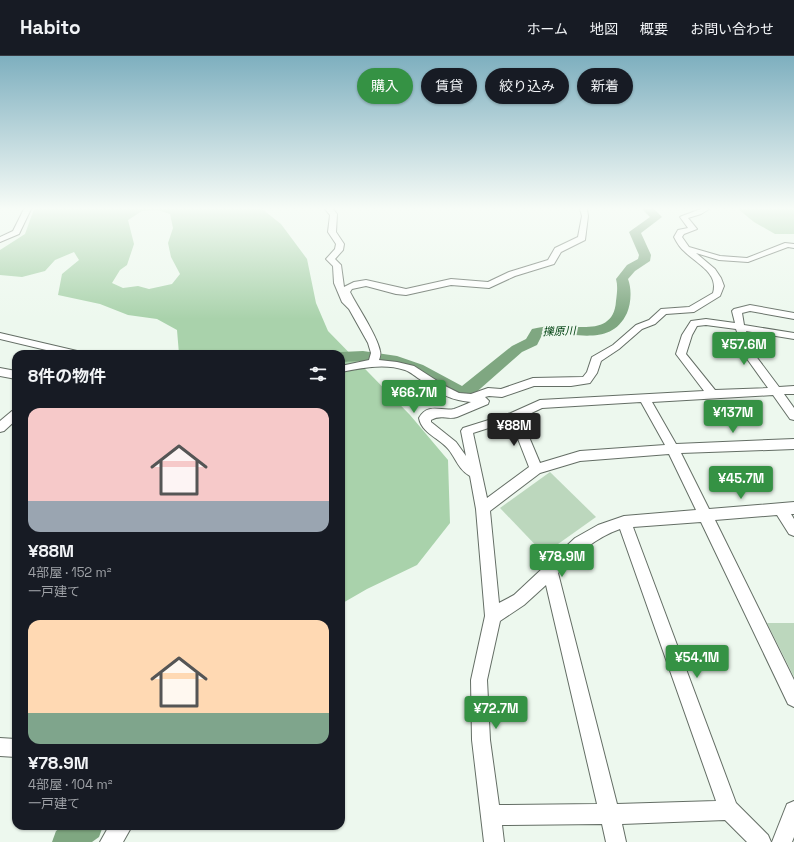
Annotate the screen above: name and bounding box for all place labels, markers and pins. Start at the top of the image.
pin: ¥57.6M [711,332,777,366]
pin: ¥66.7M [381,380,447,414]
pin: ¥137M [705,400,761,434]
pin: ¥88M [490,413,538,447]
pin: ¥45.7M [708,466,774,500]
pin: ¥78.9M [529,544,595,578]
pin: ¥54.1M [664,645,730,679]
pin: ¥72.7M [463,696,529,730]

